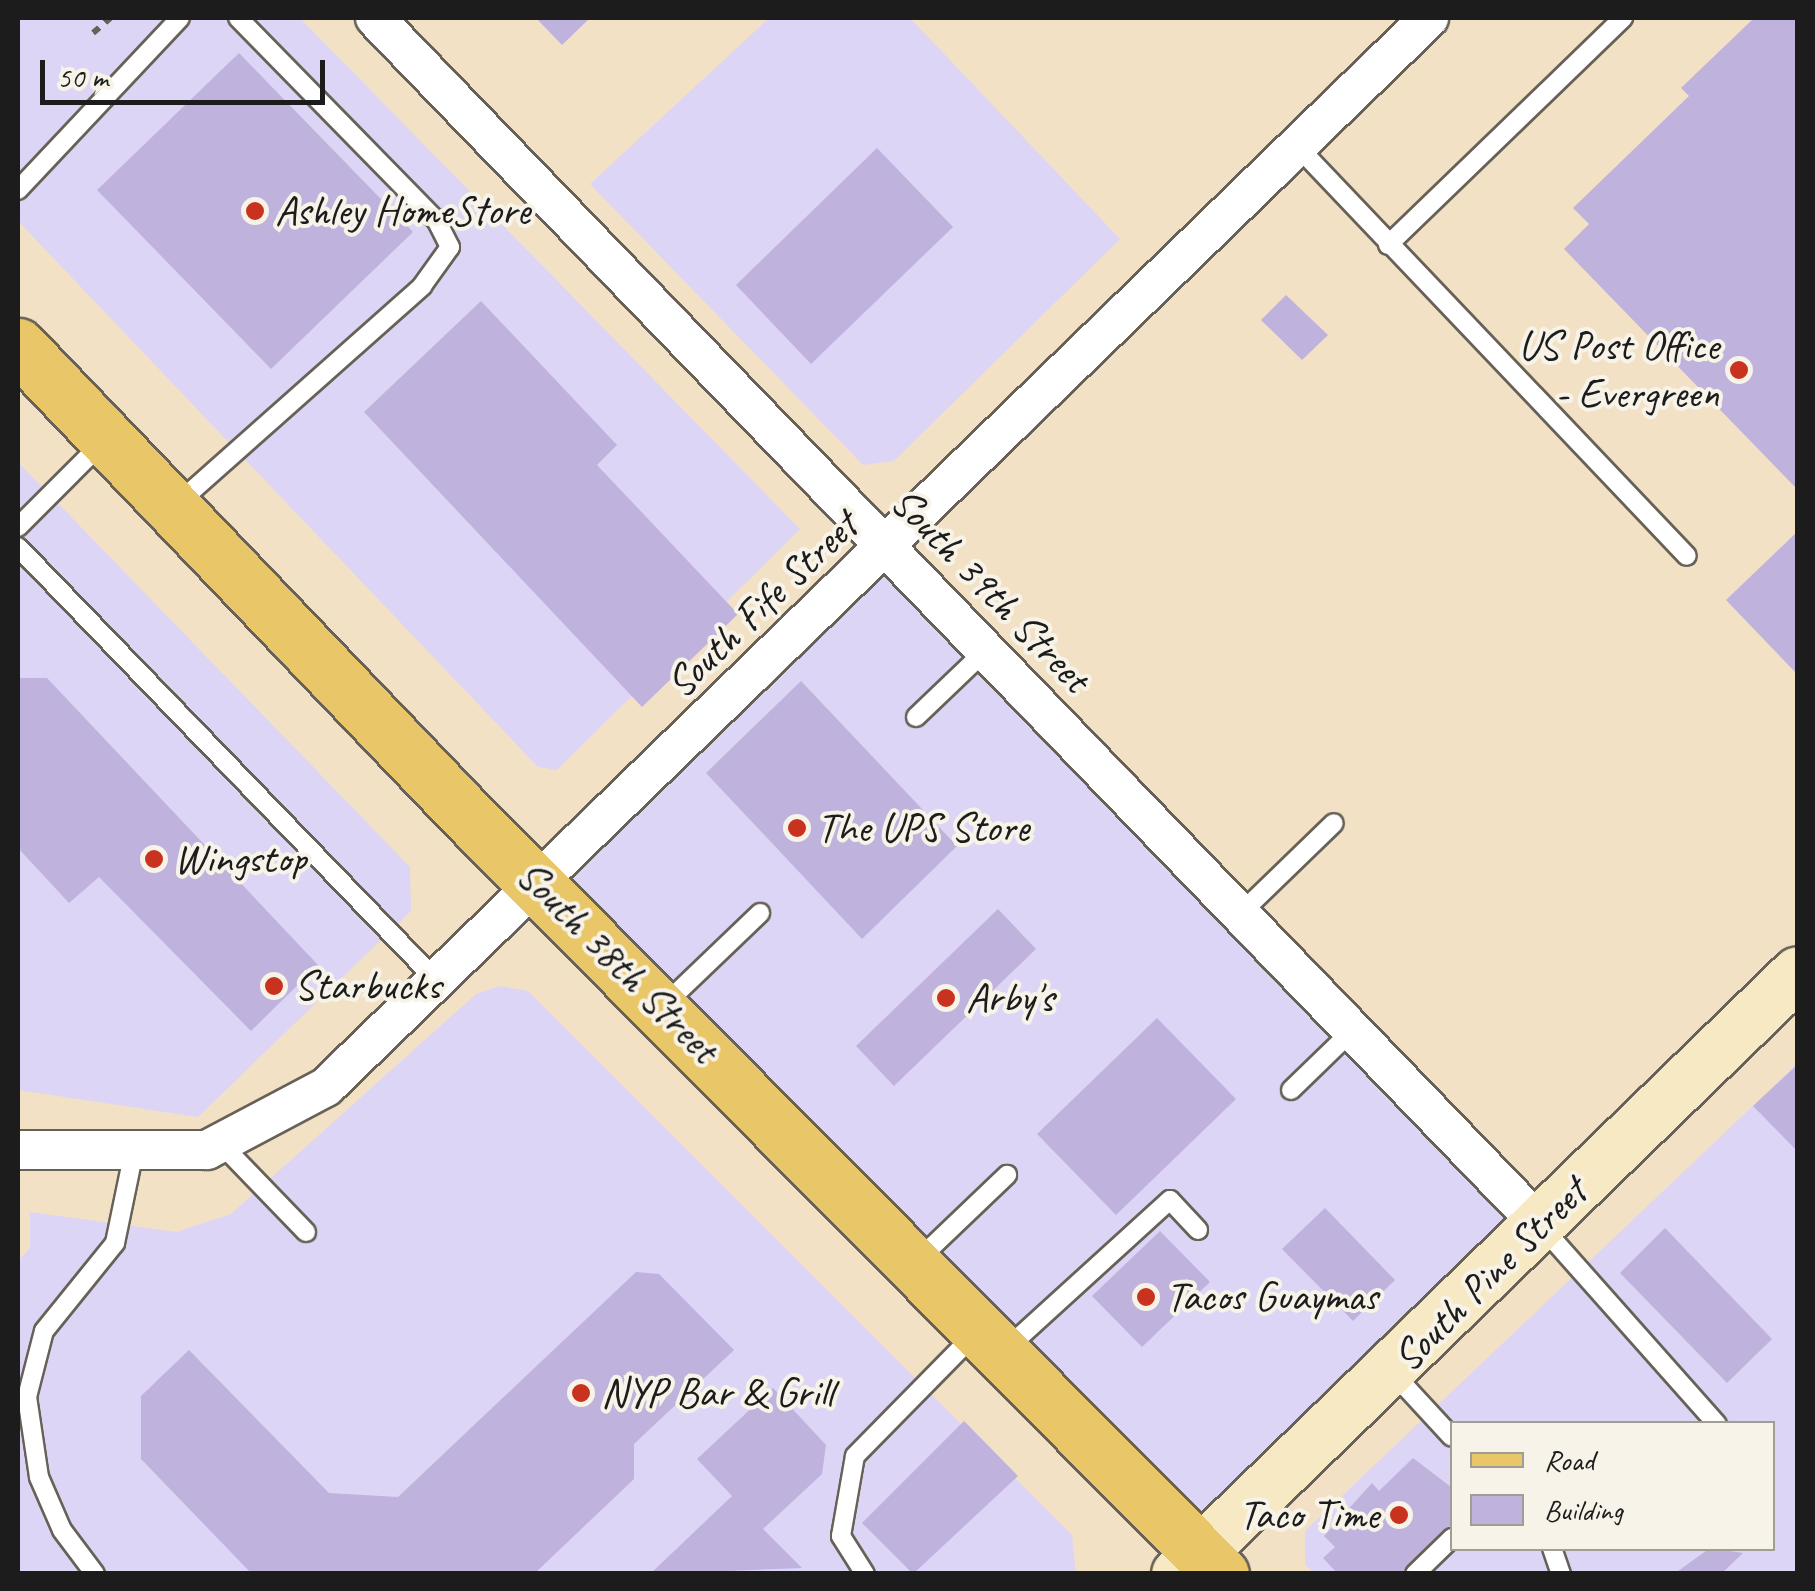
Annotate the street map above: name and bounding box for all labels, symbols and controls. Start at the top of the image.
scale bar [45,40,330,102]
text: 50 m [57,58,108,96]
place label: Ashley HomeStore [275,186,528,236]
marker: Ashley HomeStore [244,200,266,222]
place label: US Post Office - Evergreen [1520,321,1719,420]
marker: US Post Office - Evergreen [1728,359,1750,381]
street label: South 39th Street [880,477,1100,703]
street label: South Fife Street [655,500,869,710]
place label: The UPS Store [817,803,1029,853]
marker: The UPS Store [786,817,808,839]
place label: Wingstop [174,834,306,884]
marker: Wingstop [143,848,165,870]
street label: South 38th Street [505,850,729,1074]
place label: Starbucks [294,961,441,1011]
place label: Arby's [966,973,1054,1023]
marker: Starbucks [263,975,285,997]
marker: Arby's [935,987,957,1009]
street label: South Pine Street [1382,1167,1598,1383]
place label: Tacos Guaymas [1166,1272,1378,1322]
marker: Tacos Guaymas [1135,1286,1157,1308]
place label: NYP Bar & Grill [601,1368,833,1418]
marker: NYP Bar & Grill [570,1382,592,1404]
legend [1450,1421,1775,1551]
text: Road [1544,1441,1594,1479]
place label: Taco Time [1241,1490,1379,1540]
text: Building [1544,1491,1623,1529]
marker: Taco Time [1388,1504,1410,1526]

